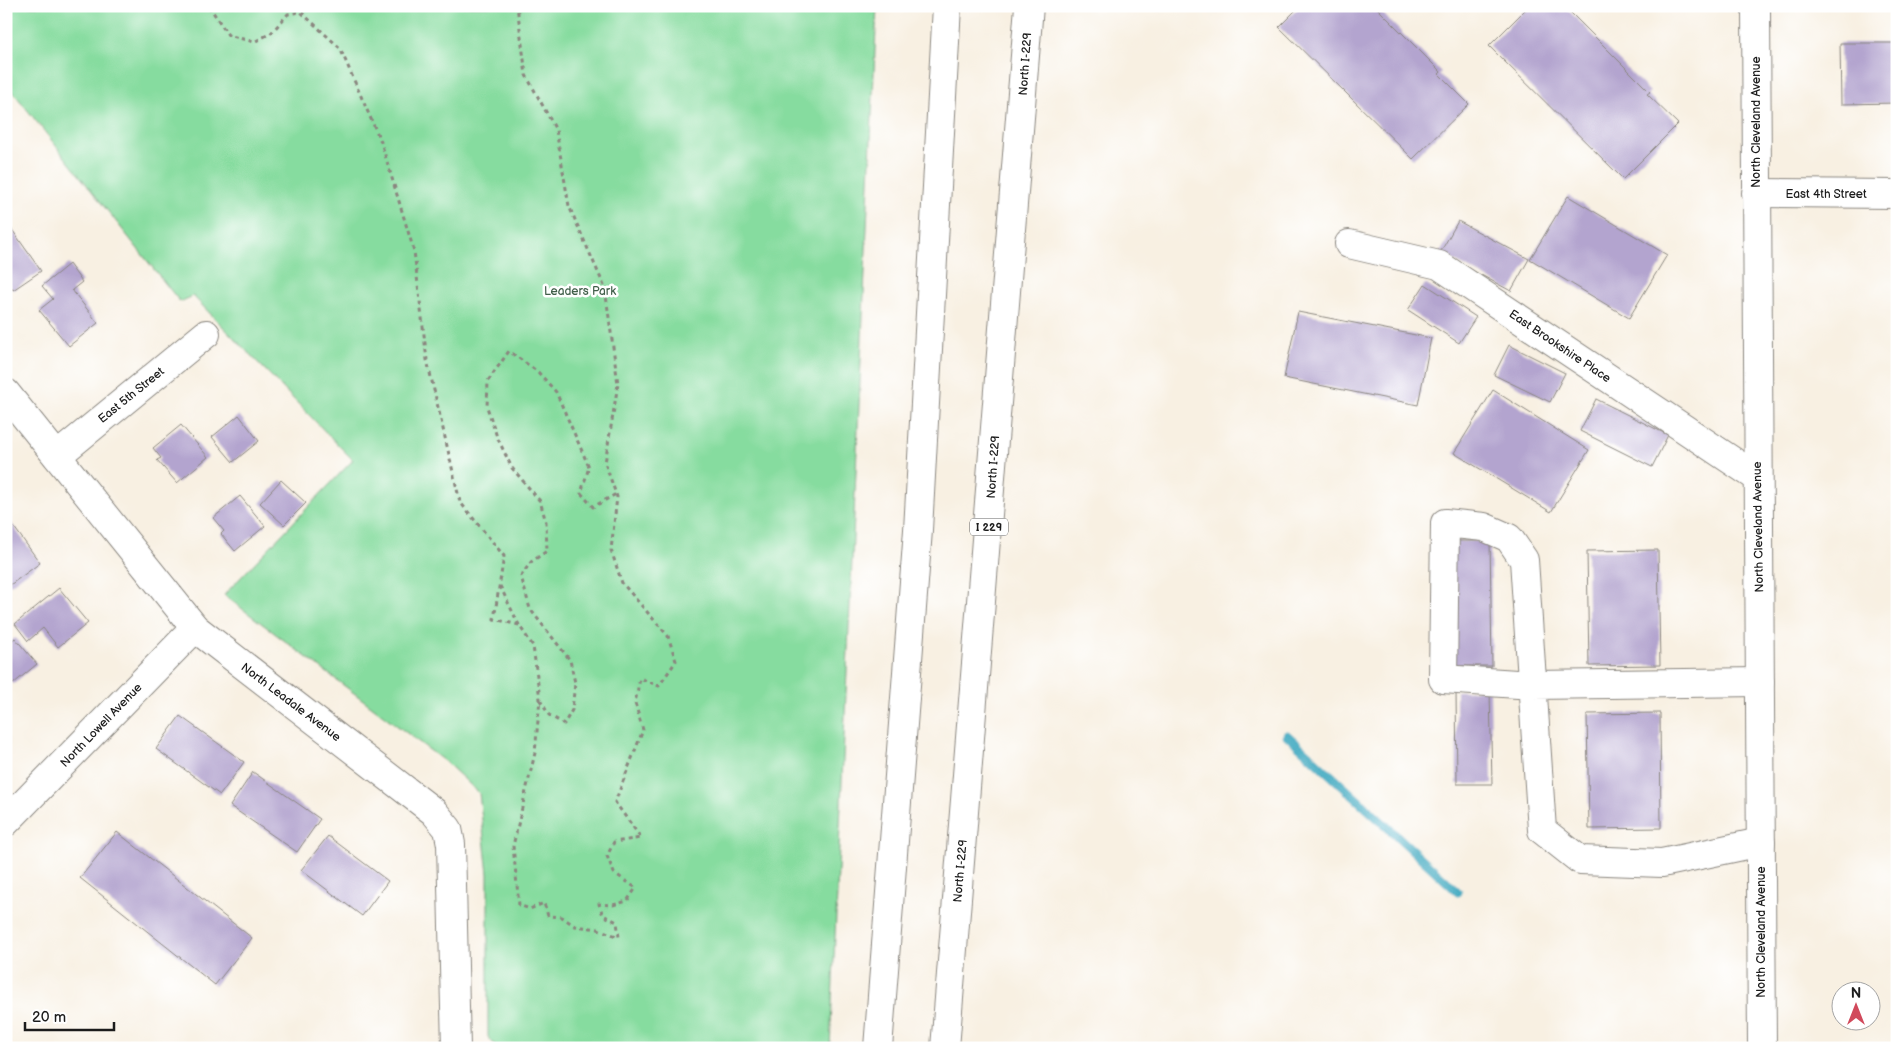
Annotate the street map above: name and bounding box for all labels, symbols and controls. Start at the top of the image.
street label: North I-229 [1016,32,1035,96]
street label: North Cleveland Avenue [1749,56,1764,188]
street label: East 4th Street [1785,187,1867,202]
park label: Leaders Park [544,284,616,299]
street label: East Brookshire Place [1506,307,1614,386]
street label: East 5th Street [95,364,168,427]
street label: North I-229 [984,435,1003,499]
street label: North Cleveland Avenue [1750,461,1767,593]
road number: I 229 [970,518,1008,536]
street label: North Leadale Avenue [238,660,344,745]
street label: North Lowell Avenue [57,680,145,771]
street label: North I-229 [950,839,971,903]
street label: North Cleveland Avenue [1754,866,1769,998]
north arrow [1830,982,1880,1032]
text: N [1851,985,1861,1002]
scale bar [25,999,114,1031]
text: 20 m [32,1008,66,1027]

